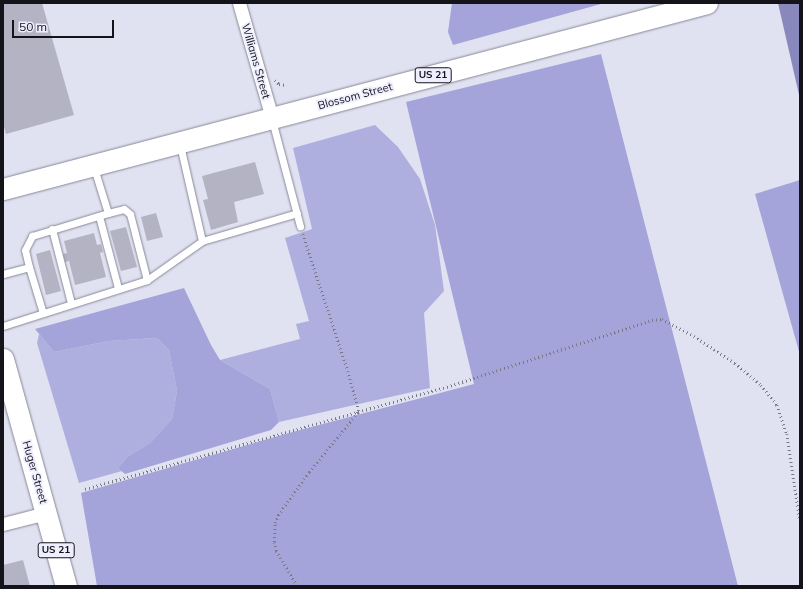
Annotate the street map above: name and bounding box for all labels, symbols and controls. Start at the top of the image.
scale bar [14,12,116,38]
text: 50 m [19,19,47,34]
street label: Williams Street [239,22,273,100]
road number: US 21 [414,67,452,83]
street label: Blossom Street [316,80,394,112]
street label: Huger Street [20,439,50,505]
road number: US 21 [37,542,75,558]

